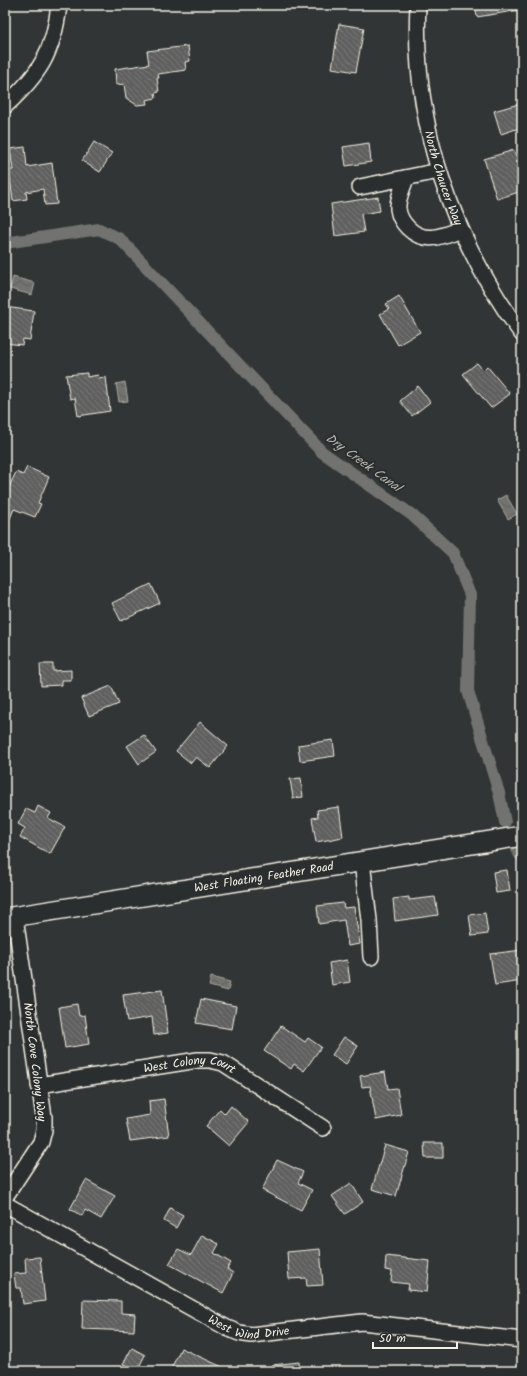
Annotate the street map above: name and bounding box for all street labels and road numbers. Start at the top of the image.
street label: North Chaucer Way [419,129,467,229]
street label: West Floating Feather Road [193,857,336,898]
street label: North Cove Colony Way [18,1001,51,1123]
street label: West Colony Court [142,1051,240,1079]
street label: West Wind Drive [204,1310,291,1345]

